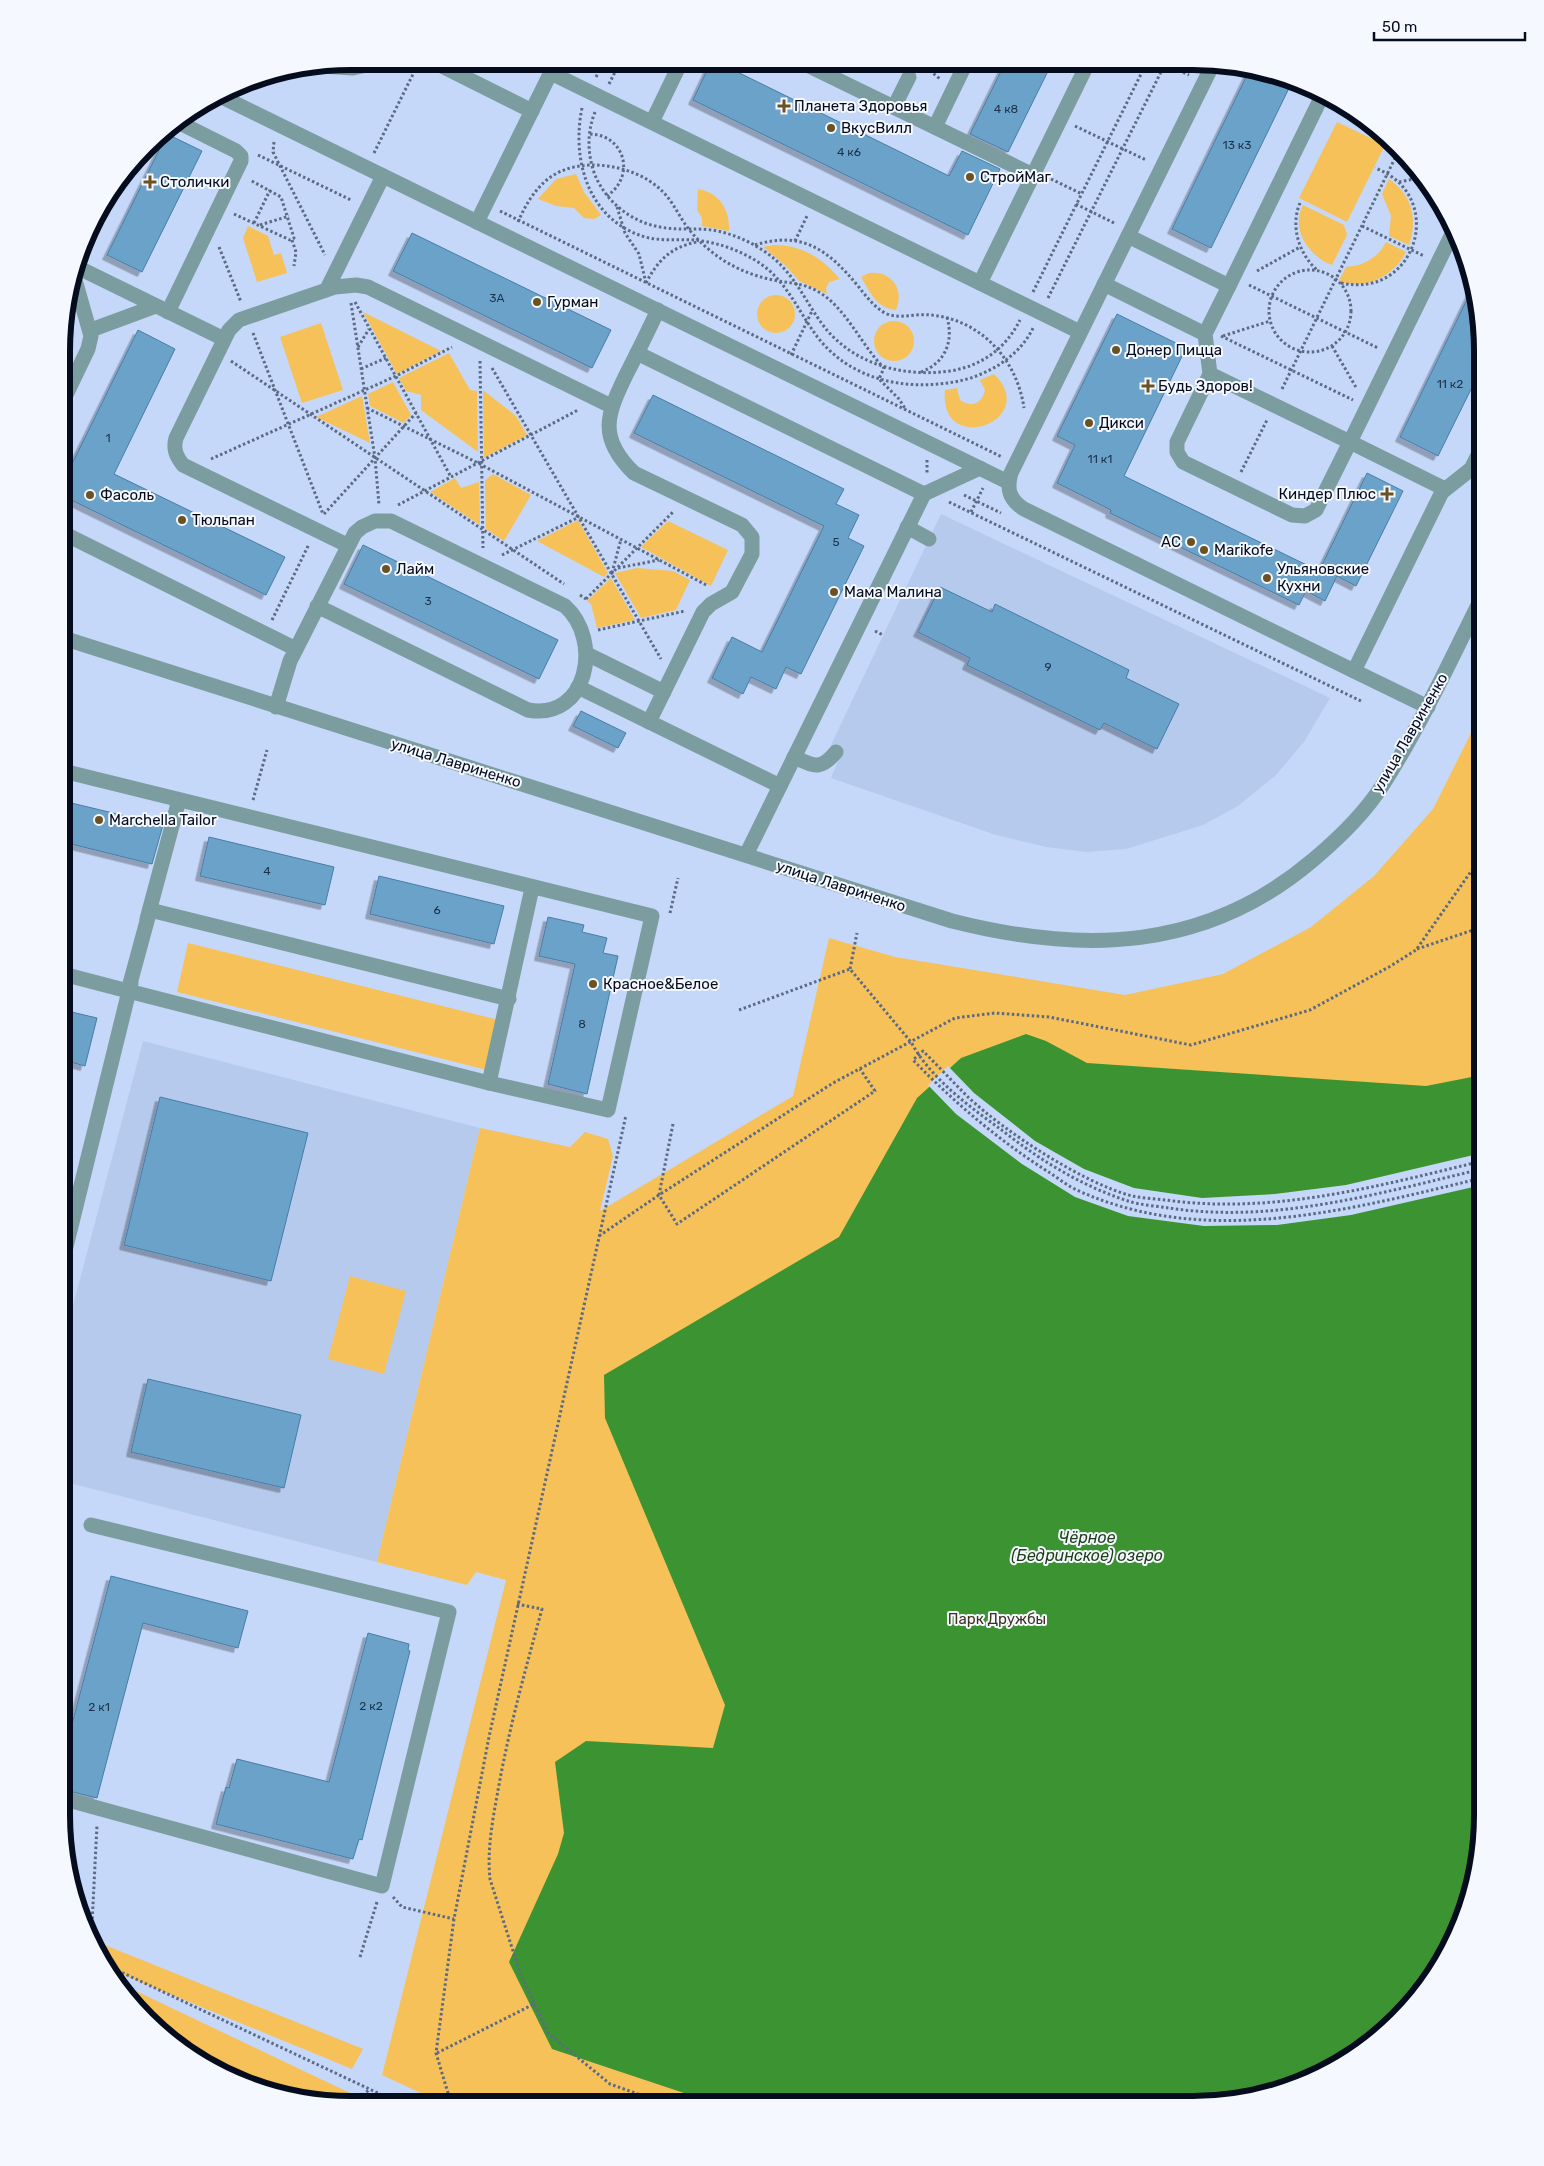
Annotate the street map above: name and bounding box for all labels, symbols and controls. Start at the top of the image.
scale bar [1374,10,1525,42]
text: 50 m [1382,18,1417,36]
place label: Планета Здоровья [794,97,927,115]
marker: Планета Здоровья [778,100,790,112]
house number: 4 к8 [994,102,1018,116]
place label: ВкусВилл [841,119,912,137]
marker: ВкусВилл [825,122,837,134]
house number: 13 к3 [1223,138,1251,152]
house number: 4 к6 [837,145,861,159]
place label: СтройМаг [980,168,1052,186]
marker: СтройМаг [964,171,976,183]
place label: Столички [160,173,229,191]
marker: Столички [144,176,156,188]
house number: 3А [489,291,505,305]
place label: Гурман [547,293,598,311]
marker: Гурман [531,296,543,308]
place label: Донер Пицца [1126,341,1222,359]
marker: Донер Пицца [1110,344,1122,356]
place label: Будь Здоров! [1158,377,1253,395]
house number: 11 к2 [1437,377,1463,391]
marker: Будь Здоров! [1142,380,1154,392]
place label: Дикси [1099,414,1144,432]
marker: Дикси [1083,417,1095,429]
house number: 1 [105,431,111,445]
house number: 11 к1 [1088,452,1112,466]
place label: Киндер Плюс [1278,485,1376,503]
place label: Фасоль [100,486,155,504]
marker: Киндер Плюс [1380,487,1394,501]
marker: Фасоль [84,489,96,501]
place label: Тюльпан [192,511,255,529]
marker: Тюльпан [176,514,188,526]
place label: АС [1161,533,1181,551]
house number: 5 [832,535,840,549]
marker: АС [1185,536,1197,548]
place label: Marikofe [1214,541,1273,559]
marker: Marikofe [1198,544,1210,556]
place label: Лайм [396,560,434,578]
place label: Ульяновские Кухни [1277,560,1369,595]
marker: Лайм [380,563,392,575]
marker: Ульяновские Кухни [1261,572,1273,584]
place label: Мама Малина [844,583,942,601]
marker: Мама Малина [828,586,840,598]
house number: 3 [424,594,432,608]
house number: 9 [1044,660,1052,674]
street label: улица Лавриненко [1368,670,1452,796]
street label: улица Лавриненко [389,735,523,791]
place label: Marchella Tailor [109,811,217,829]
marker: Marchella Tailor [93,814,105,826]
street label: улица Лавриненко [774,857,908,915]
house number: 4 [263,864,271,878]
house number: 6 [433,903,441,917]
place label: Красное&Белое [603,975,718,993]
marker: Красное&Белое [587,978,599,990]
house number: 8 [578,1017,586,1031]
water label: Чёрное (Бедринское) озеро [1011,1528,1163,1565]
park label: Парк Дружбы [948,1610,1046,1628]
house number: 2 к2 [359,1699,383,1713]
house number: 2 к1 [88,1700,110,1714]

